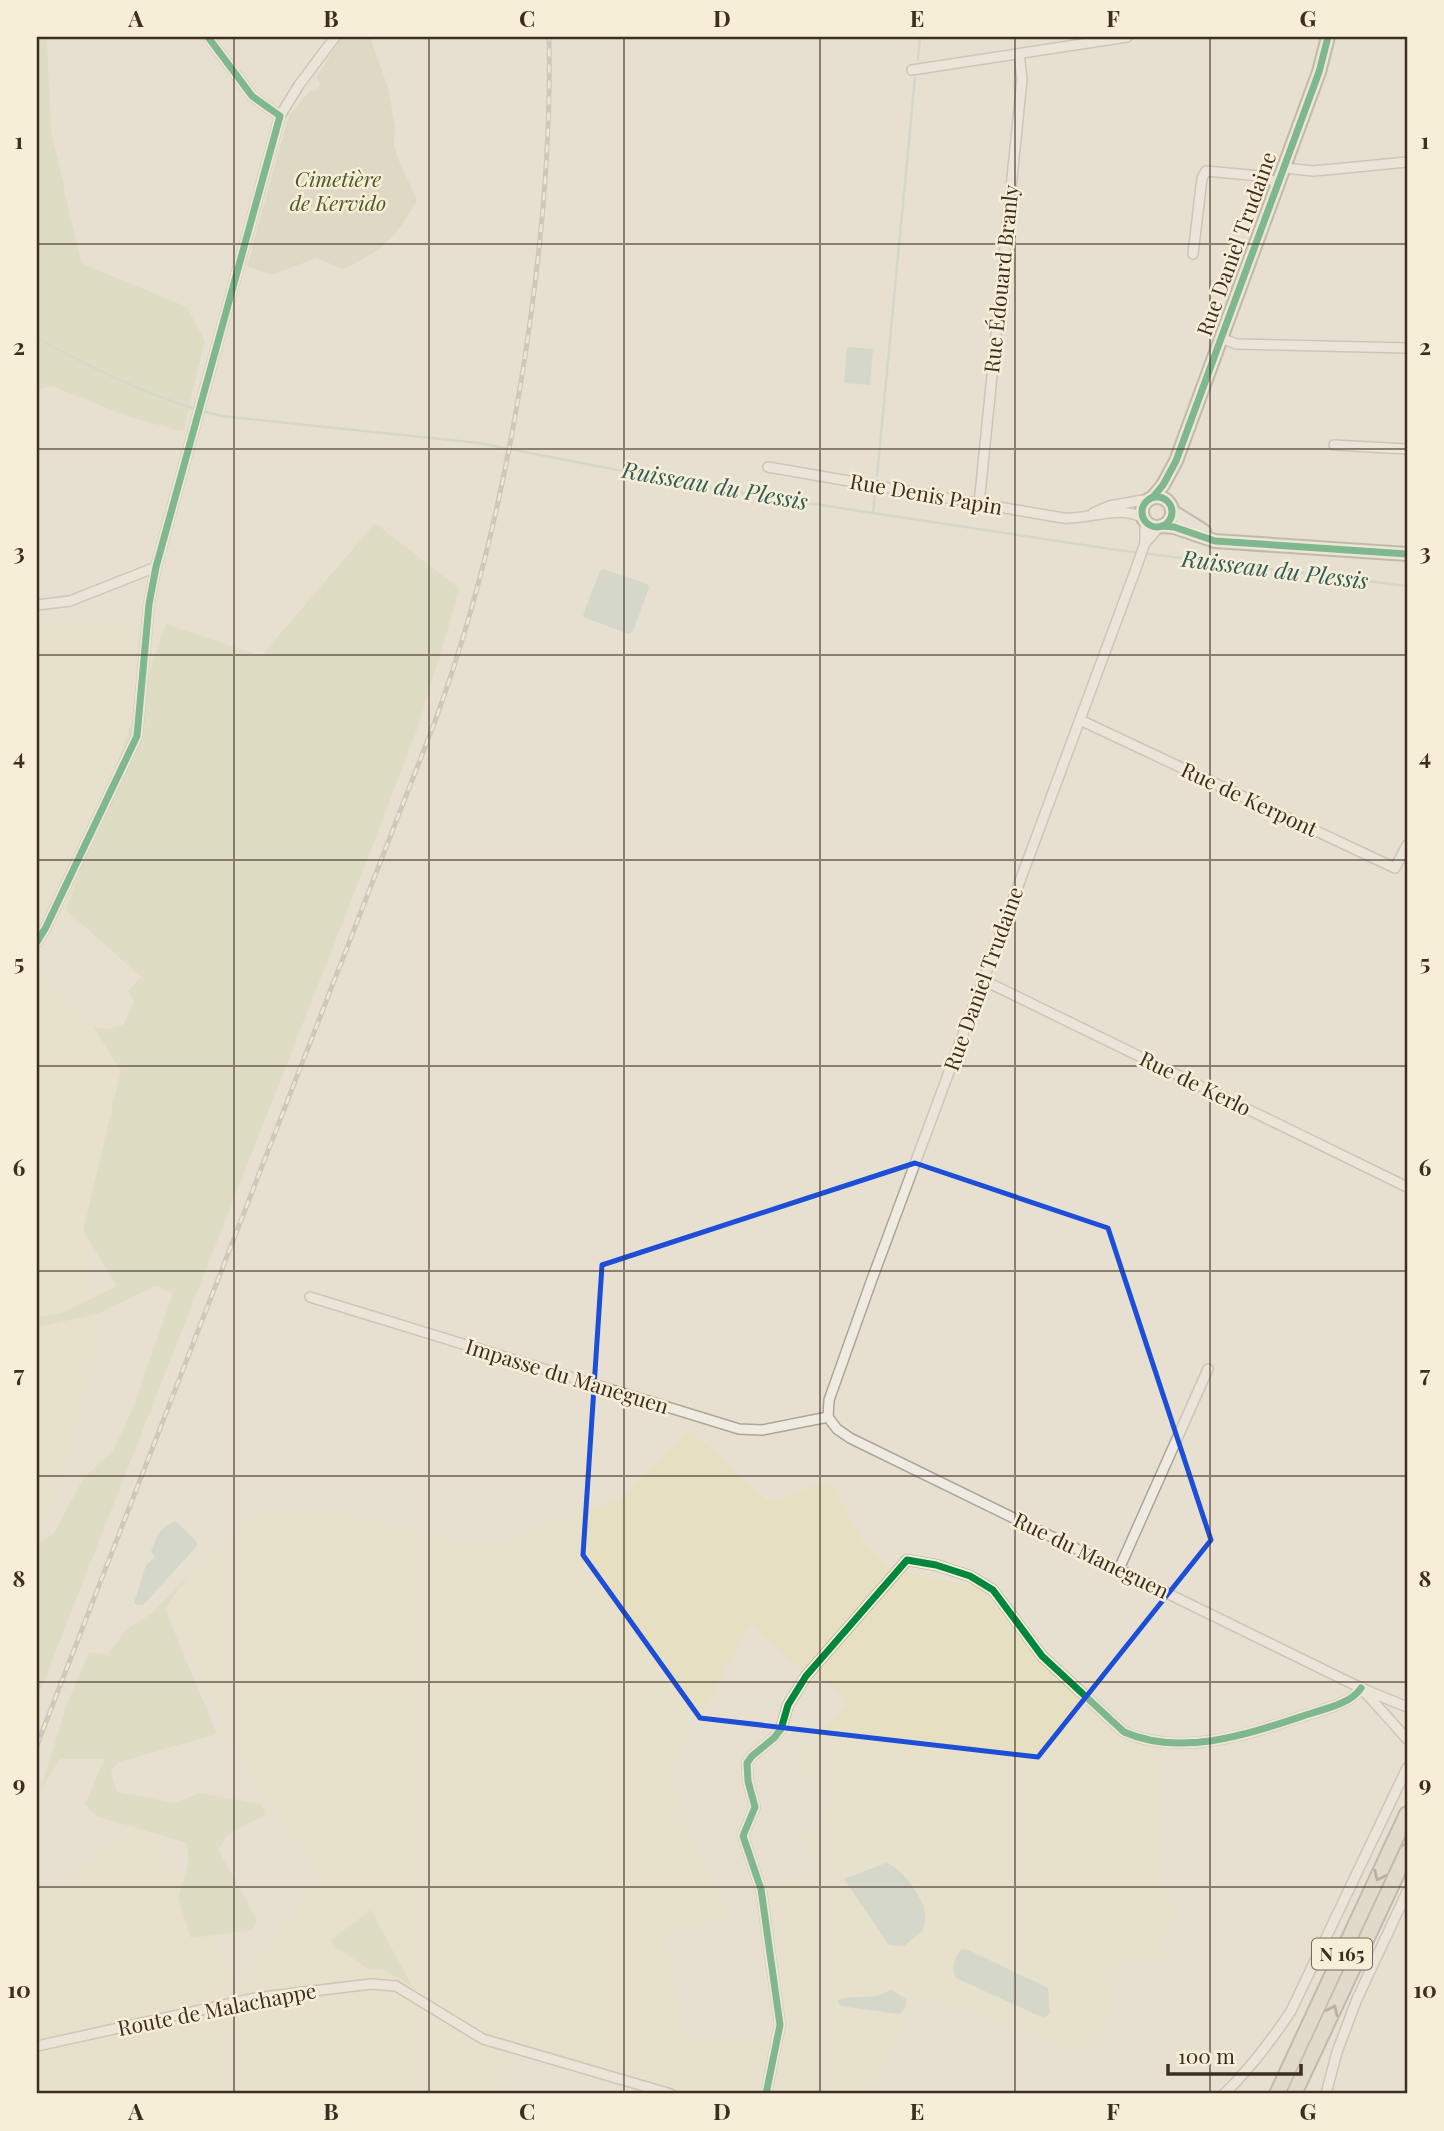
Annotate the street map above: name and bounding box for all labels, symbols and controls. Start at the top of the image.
text: A [127,2,144,33]
text: B [323,2,339,33]
text: C [519,2,535,33]
text: D [713,2,731,33]
text: E [910,2,924,33]
text: F [1106,2,1120,33]
text: G [1300,2,1317,33]
text: 1 [15,124,24,155]
text: 1 [1421,124,1430,155]
street label: Rue Daniel Trudaine [1189,147,1281,339]
park label: Cimetière de Kervido [290,164,386,216]
street label: Rue Édouard Branly [976,183,1024,374]
text: 2 [13,330,25,361]
text: 2 [1419,330,1431,361]
water label: Ruisseau du Plessis [619,453,811,516]
street label: Rue Denis Papin [848,466,1005,520]
text: 3 [13,535,25,566]
text: 3 [1419,535,1431,566]
water label: Ruisseau du Plessis [1179,542,1371,595]
text: 4 [13,740,25,771]
text: 4 [1419,740,1431,771]
street label: Rue de Kerpont [1177,754,1323,842]
street label: Rue Daniel Trudaine [936,882,1028,1074]
text: 5 [14,946,24,977]
text: 5 [1420,946,1430,977]
street label: Rue de Kerlo [1136,1043,1256,1121]
text: 6 [13,1151,26,1182]
text: 6 [1419,1151,1432,1182]
street label: Impasse du Maneguen [463,1331,673,1419]
text: 7 [14,1357,25,1388]
text: 7 [1420,1357,1431,1388]
street label: Rue du Maneguen [1010,1504,1175,1604]
text: 8 [13,1562,25,1593]
text: 8 [1419,1562,1431,1593]
text: 9 [13,1767,25,1798]
text: 9 [1419,1767,1431,1798]
one-way arrow [1373,1869,1387,1881]
road number: N 165 [1312,1938,1372,1970]
text: 10 [7,1973,31,2004]
text: 10 [1413,1973,1437,2004]
street label: Route de Malachappe [115,1975,318,2041]
one-way arrow [1325,2005,1339,2017]
scale bar [1168,2033,1300,2077]
text: 100 m [1178,2041,1235,2069]
text: A [127,2095,144,2126]
text: B [323,2095,339,2126]
text: C [519,2095,535,2126]
text: D [713,2095,731,2126]
text: E [910,2095,924,2126]
text: F [1106,2095,1120,2126]
text: G [1300,2095,1317,2126]

